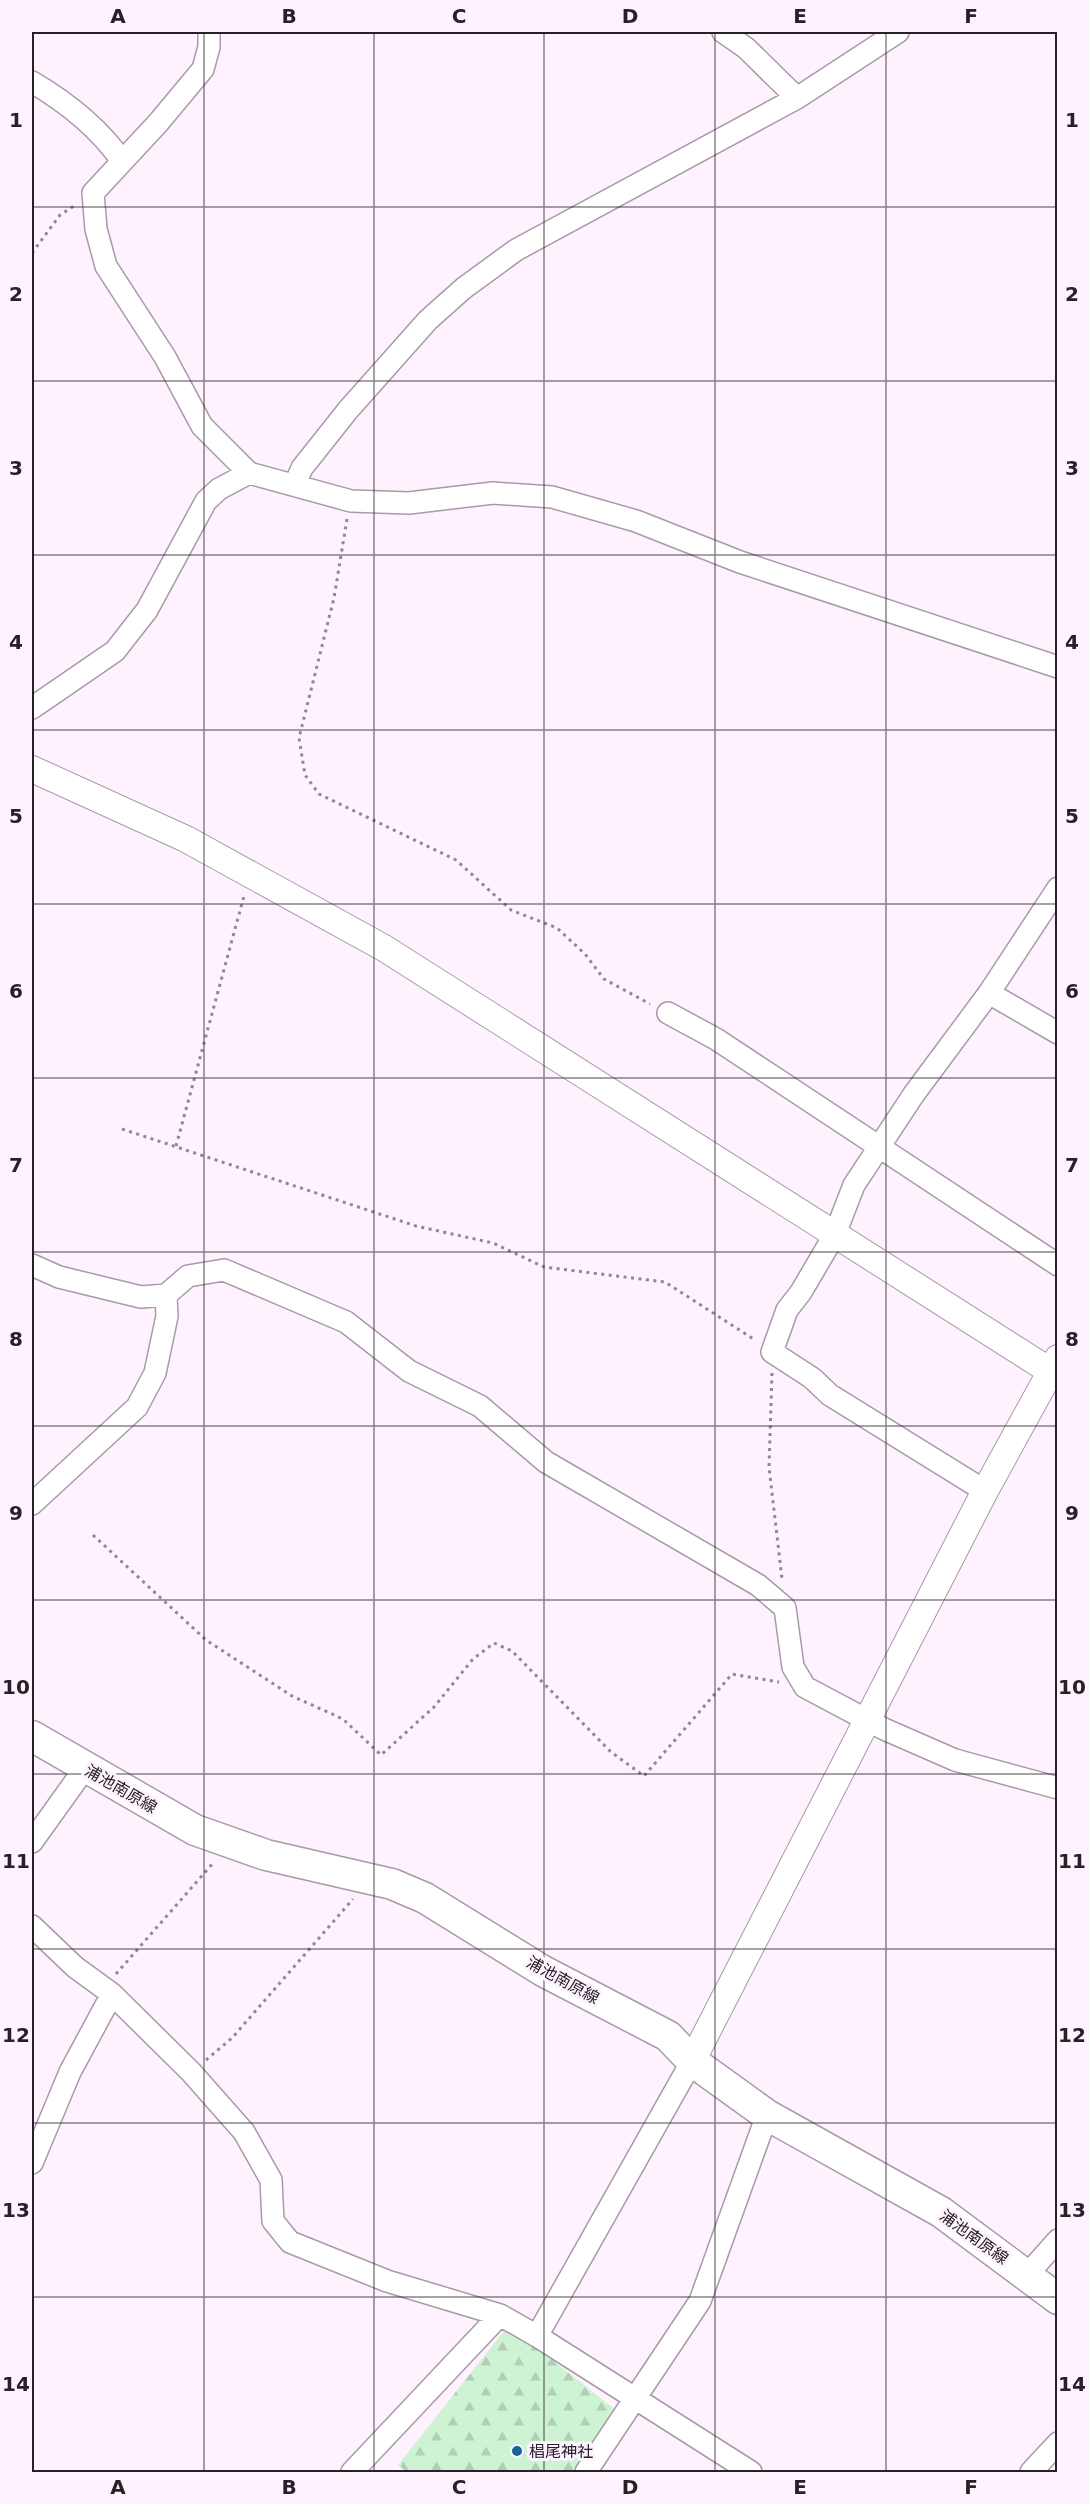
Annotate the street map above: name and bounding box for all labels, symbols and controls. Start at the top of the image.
text: A [110,4,126,28]
text: B [281,4,297,28]
text: C [452,4,466,28]
text: D [622,4,638,28]
text: E [793,4,807,28]
text: F [964,4,978,28]
text: 1 [9,108,23,132]
text: 1 [1065,108,1079,132]
text: 2 [9,282,23,306]
text: 2 [1065,282,1079,306]
text: 3 [9,456,23,480]
text: 3 [1065,456,1079,480]
text: 4 [9,630,23,654]
text: 4 [1065,630,1079,654]
text: 5 [9,804,23,828]
text: 5 [1065,804,1079,828]
text: 6 [9,979,23,1003]
text: 6 [1065,979,1079,1003]
text: 7 [9,1153,23,1177]
text: 7 [1065,1153,1079,1177]
text: 8 [9,1327,23,1351]
text: 8 [1065,1327,1079,1351]
text: 9 [9,1501,23,1525]
text: 9 [1065,1501,1079,1525]
text: 10 [2,1675,30,1699]
text: 10 [1058,1675,1086,1699]
street label: 浦池南原線 [82,1761,160,1817]
text: 11 [2,1849,30,1873]
text: 11 [1058,1849,1086,1873]
street label: 浦池南原線 [523,1952,603,2008]
text: 12 [2,2023,30,2047]
text: 12 [1058,2023,1086,2047]
text: 13 [2,2198,30,2222]
text: 13 [1058,2198,1086,2222]
street label: 浦池南原線 [936,2206,1012,2268]
text: 14 [2,2372,30,2396]
text: 14 [1058,2372,1086,2396]
place label: 椙尾神社 [529,2442,593,2461]
marker: 椙尾神社 [510,2444,524,2458]
text: A [110,2475,126,2499]
text: B [281,2475,297,2499]
text: C [452,2475,466,2499]
text: D [622,2475,638,2499]
text: E [793,2475,807,2499]
text: F [964,2475,978,2499]

